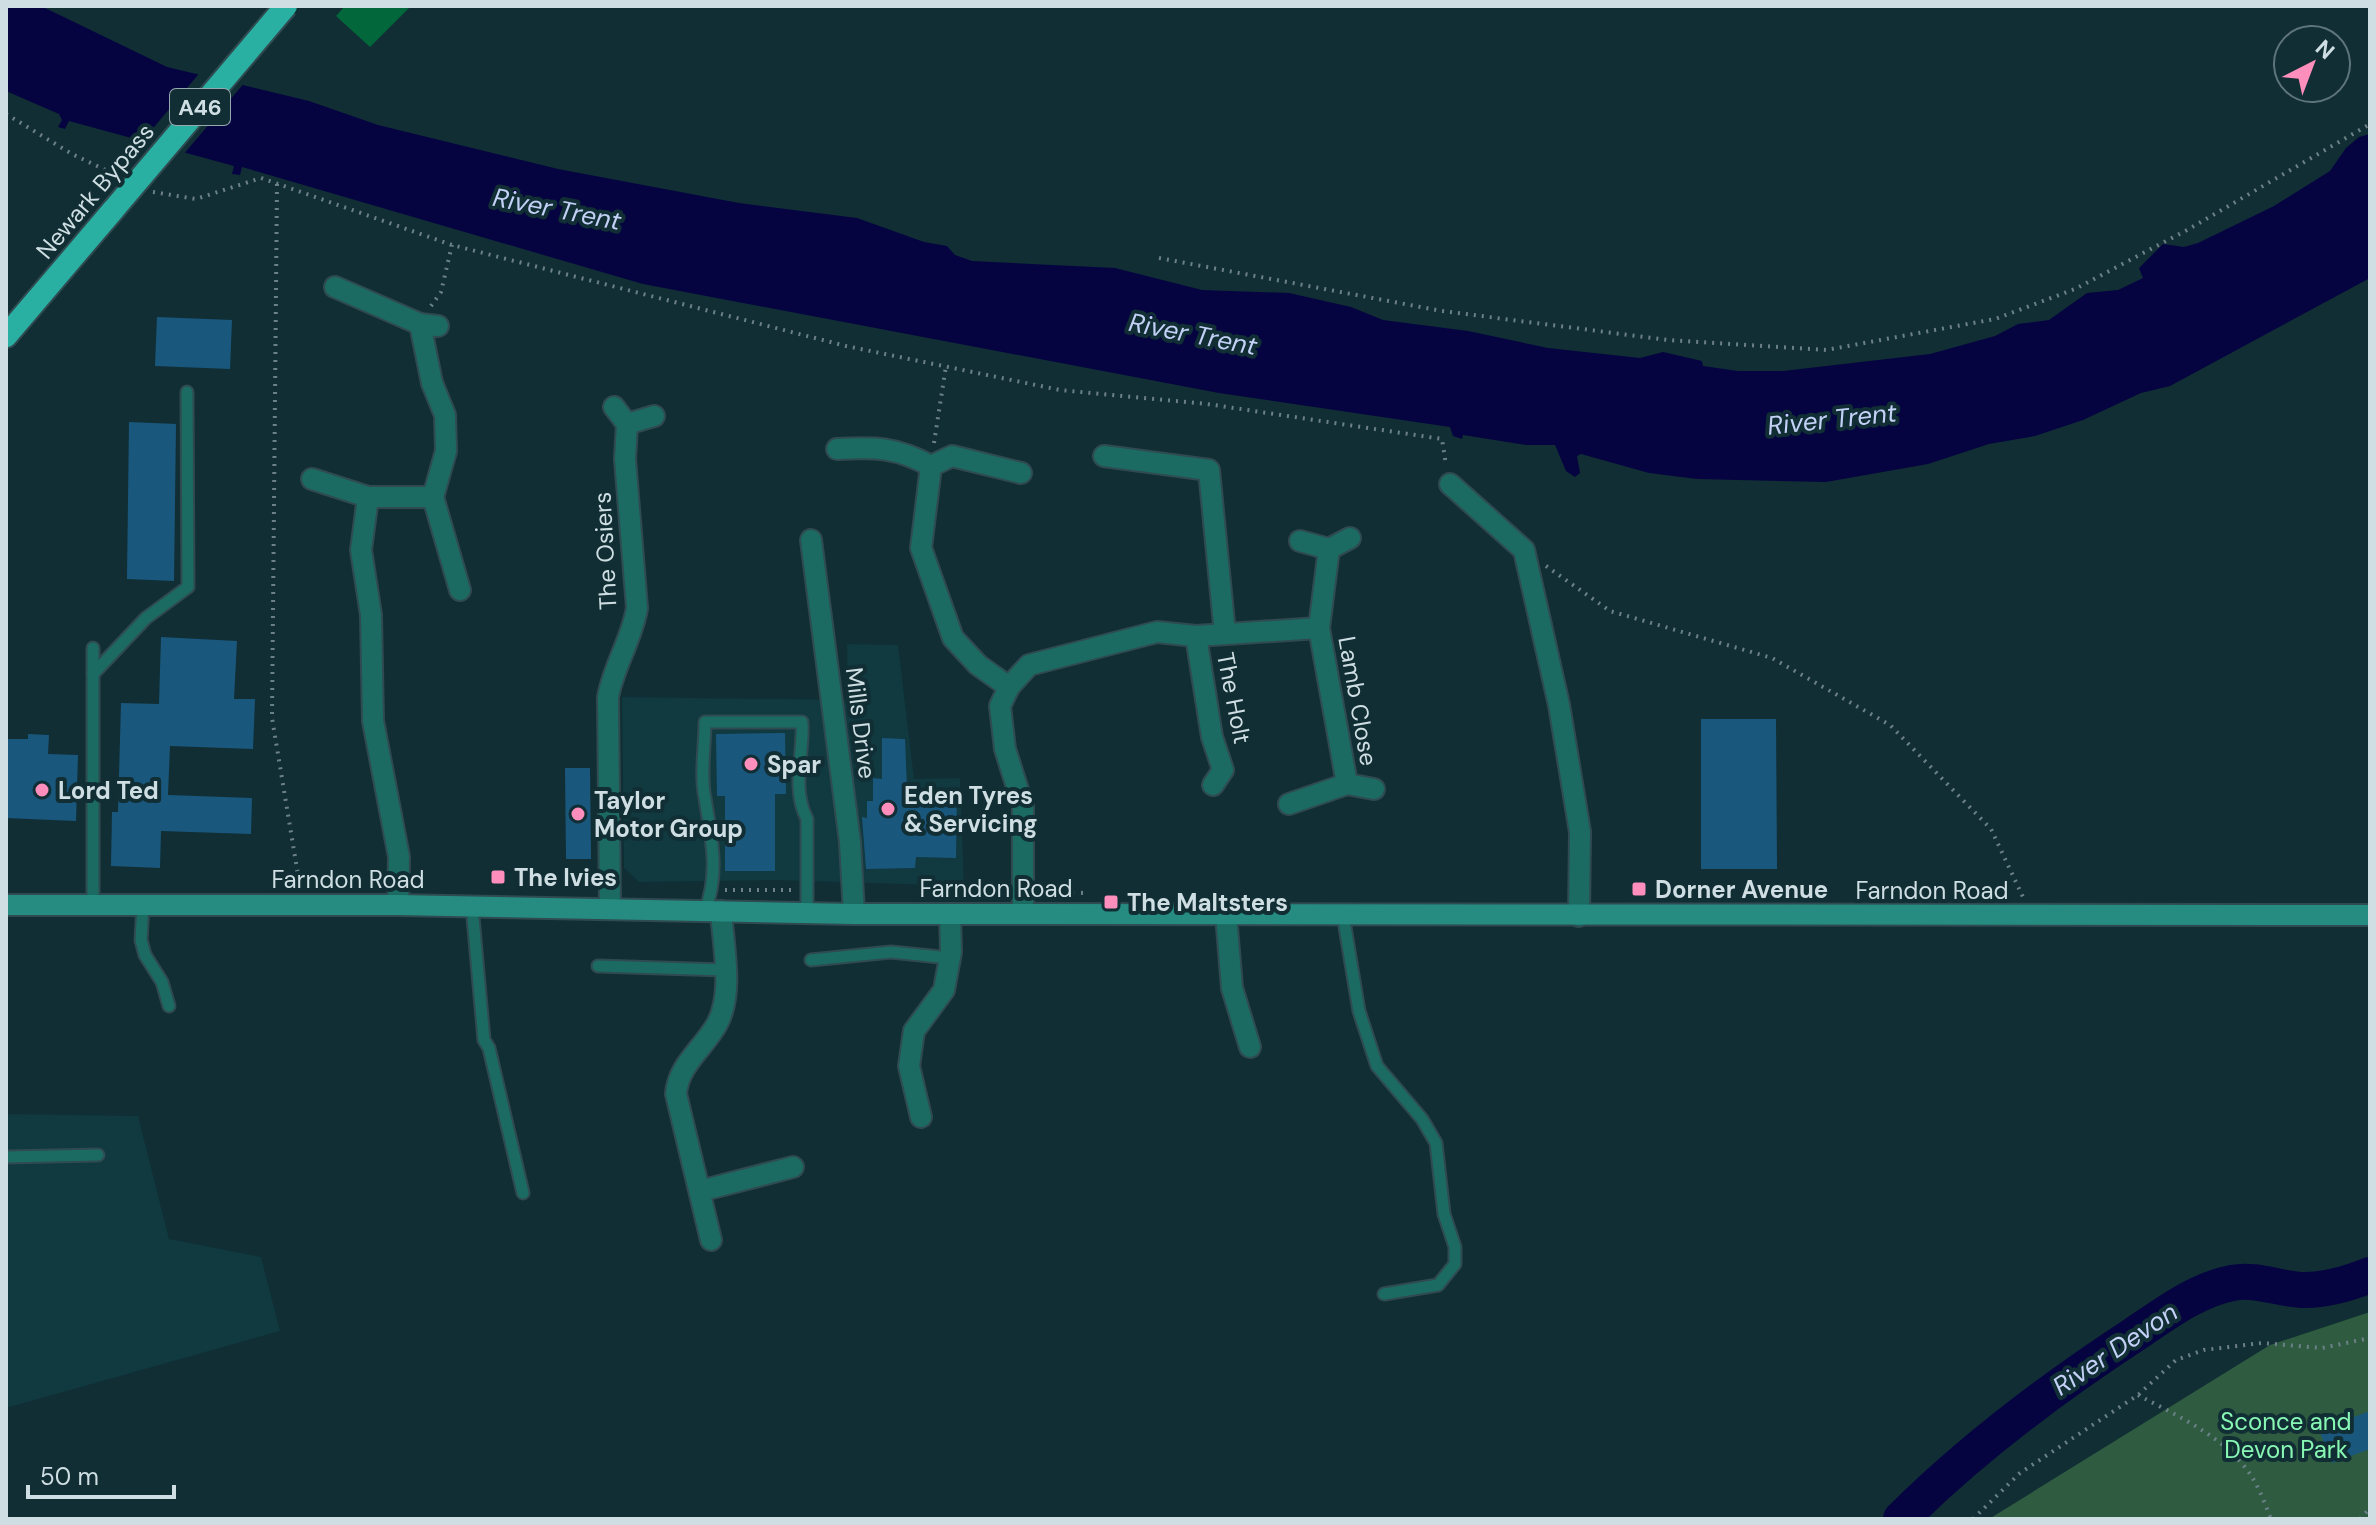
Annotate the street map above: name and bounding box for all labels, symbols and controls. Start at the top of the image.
north arrow [2272,24,2352,104]
text: N [2309,33,2341,66]
road number: A46 [170,89,230,125]
street label: Newark Bypass [29,117,161,265]
water label: River Trent [490,180,625,238]
water label: River Trent [1126,305,1261,363]
water label: River Trent [1766,395,1899,443]
street label: The Osiers [586,491,624,611]
street label: Lamb Close [1331,634,1385,768]
street label: The Holt [1210,650,1258,746]
street label: Mills Drive [839,666,883,780]
place label: Spar [767,749,821,780]
marker: Spar [742,755,760,773]
place label: Lord Ted [58,775,159,806]
place label: Eden Tyres & Servicing [904,780,1038,839]
marker: Lord Ted [33,781,51,799]
place label: Taylor Motor Group [594,785,743,844]
marker: Eden Tyres & Servicing [879,800,897,818]
marker: Taylor Motor Group [569,805,587,823]
place label: The Ivies [514,862,617,893]
street label: Farndon Road [271,864,425,895]
marker: The Ivies [489,868,507,886]
street label: Farndon Road [919,873,1073,904]
place label: Dorner Avenue [1655,874,1828,905]
street label: Farndon Road [1855,875,2009,906]
marker: Dorner Avenue [1630,880,1648,898]
place label: The Maltsters [1127,887,1288,918]
marker: The Maltsters [1102,893,1120,911]
water label: River Devon [2046,1295,2184,1403]
park label: Sconce and Devon Park [2220,1406,2352,1465]
scale bar [28,1449,174,1499]
text: 50 m [40,1461,99,1492]

